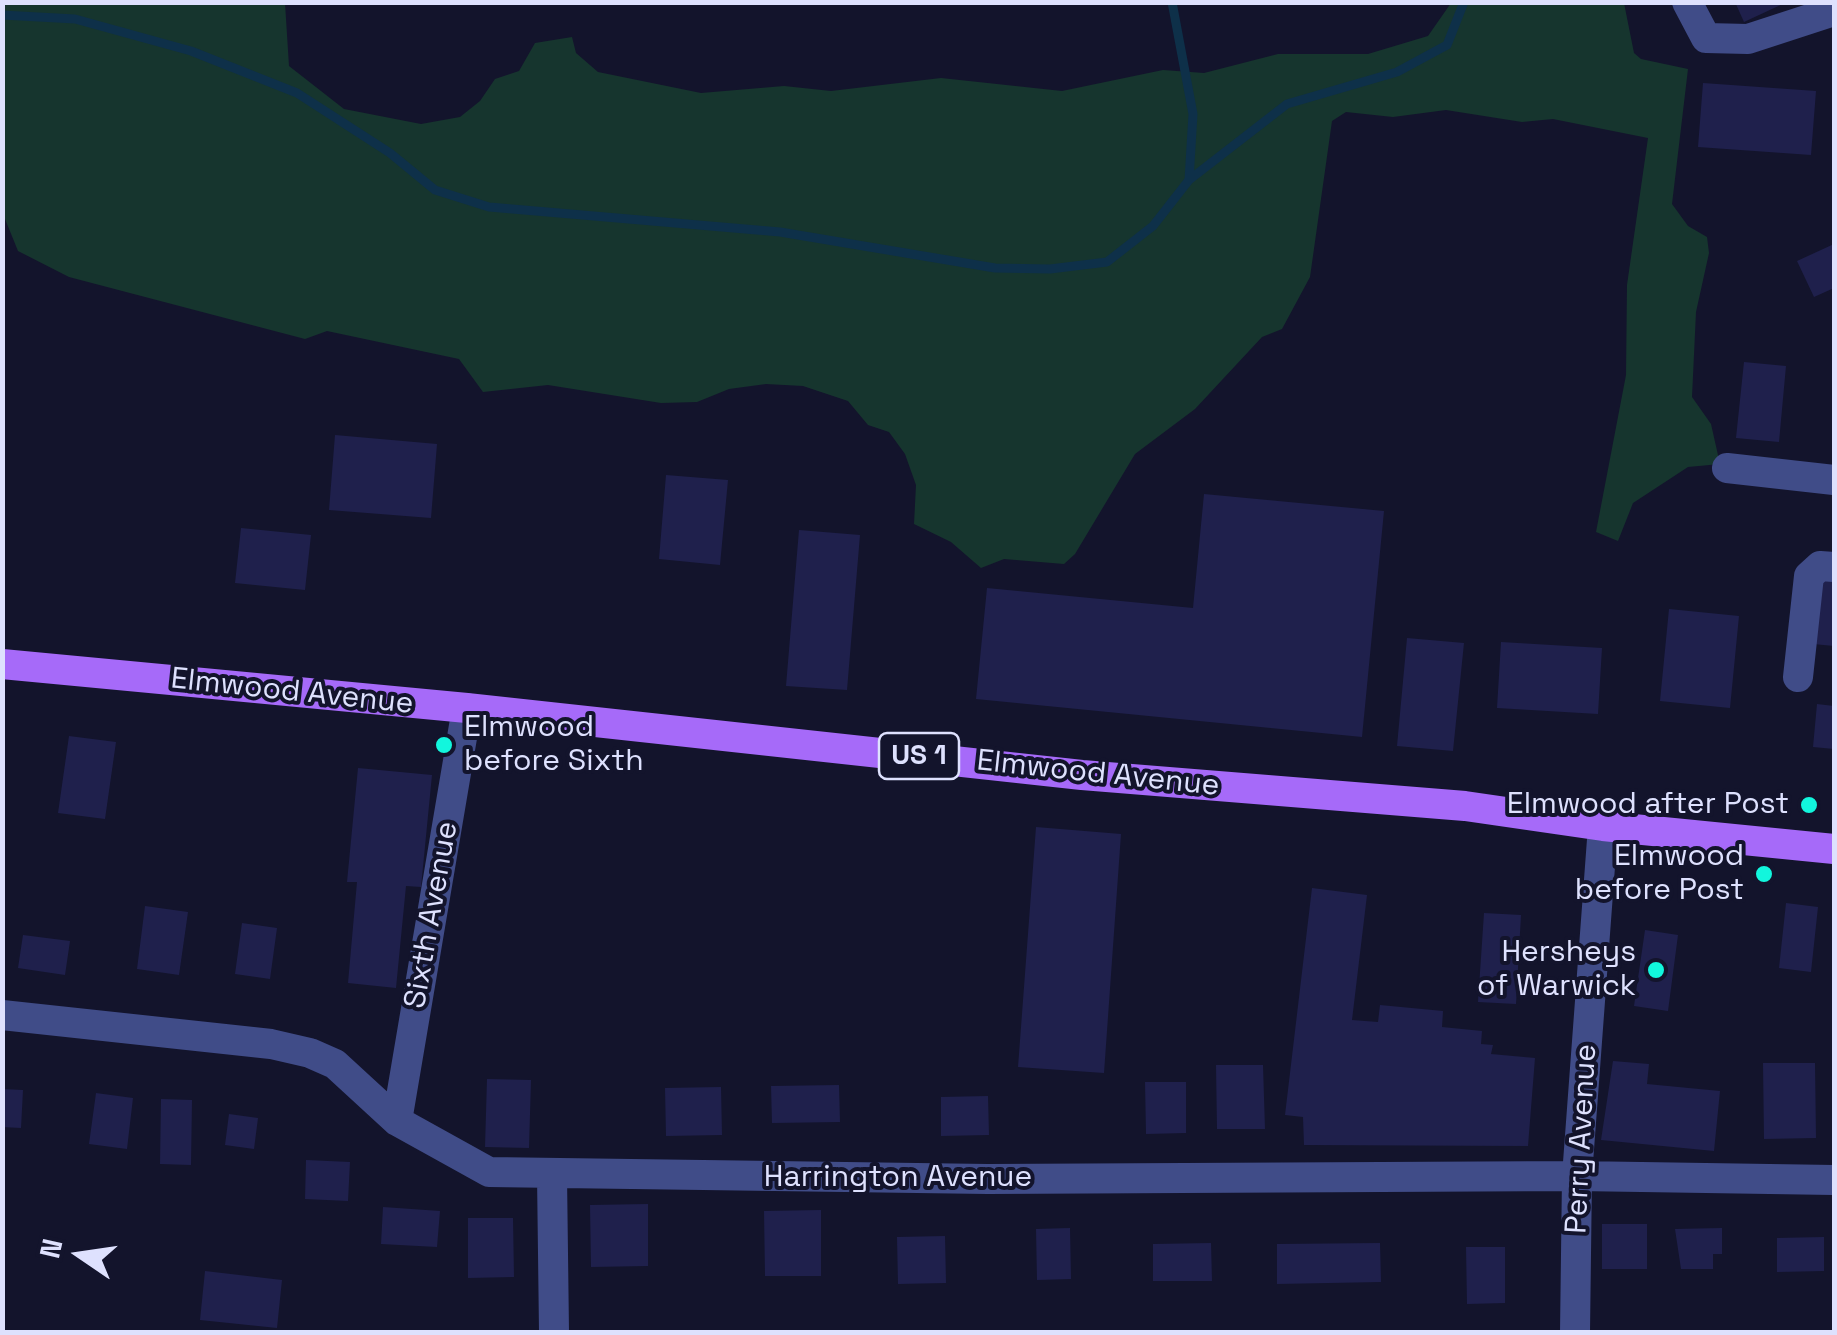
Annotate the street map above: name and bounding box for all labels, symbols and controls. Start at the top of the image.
street label: Elmwood Avenue [169,661,415,723]
place label: Elmwood before Sixth [464,710,644,780]
road number: US 1 [879,733,959,779]
marker: Elmwood before Sixth [433,734,455,756]
street label: Elmwood Avenue [975,743,1221,805]
place label: Elmwood after Post [1507,787,1789,823]
marker: Elmwood after Post [1798,794,1820,816]
street label: Sixth Avenue [398,819,466,1011]
place label: Elmwood before Post [1575,839,1744,910]
marker: Elmwood before Post [1753,863,1775,885]
place label: Hersheys of Warwick [1477,935,1636,1006]
marker: Hersheys of Warwick [1645,959,1667,981]
street label: Perry Avenue [1559,1043,1605,1235]
street label: Harrington Avenue [764,1160,1032,1196]
north arrow [30,1205,130,1305]
text: N [31,1235,70,1261]

